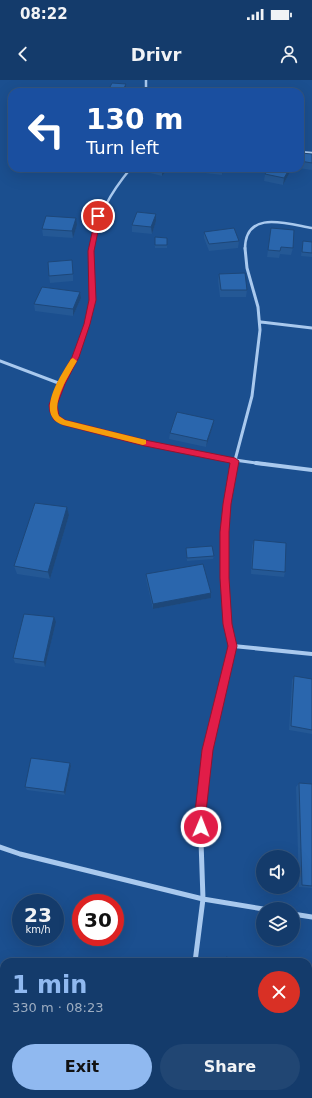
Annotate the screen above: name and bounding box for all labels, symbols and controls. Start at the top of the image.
text: 08:22 [20,5,68,23]
icon: back [12,43,34,65]
icon: person [278,43,300,65]
text: Drivr [131,44,181,65]
text: 130 m [86,103,183,136]
icon: left [20,104,72,156]
text: Turn left [86,137,159,158]
pin [81,199,115,233]
icon: arrive [87,205,109,227]
position arrow [180,806,222,848]
map controls [256,850,300,946]
button: sound [256,850,300,894]
speed limit sign: 30 [72,894,124,946]
button: layers [256,902,300,946]
text: 23 [24,903,52,927]
text: km/h [25,924,51,935]
text: 1 min [12,971,87,999]
button: close [258,971,300,1013]
text: 330 m · 08:23 [12,1000,103,1015]
button: Exit [12,1044,152,1090]
button: Share [160,1044,300,1090]

